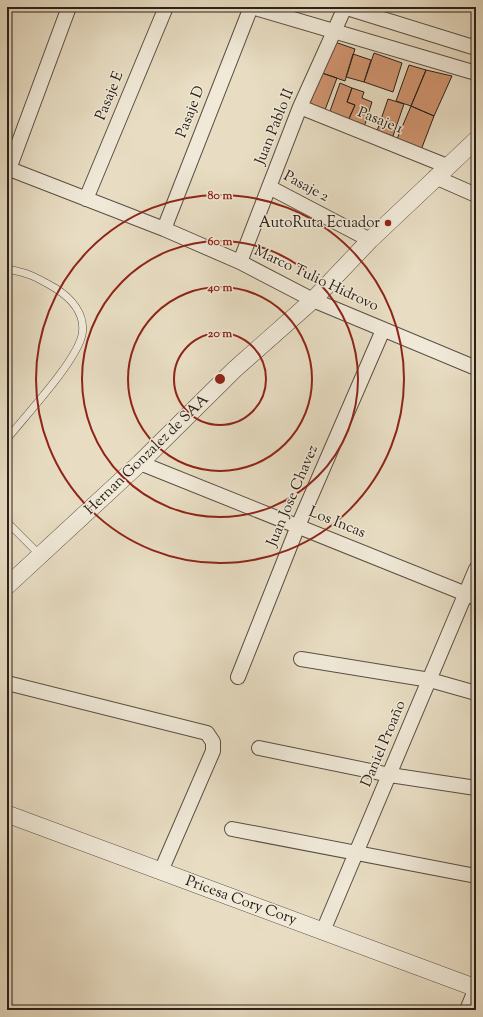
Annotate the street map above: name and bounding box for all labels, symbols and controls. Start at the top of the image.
street label: Pasaje E [91,68,129,124]
street label: Pasaje D [172,83,211,141]
street label: Juan Pablo II [250,86,300,169]
street label: Pasaje 1 [354,102,406,140]
street label: Pasaje 2 [279,166,333,208]
text: 80 m [208,187,232,205]
place label: AutoRuta Ecuador [259,213,380,234]
marker: AutoRuta Ecuador [383,218,393,228]
text: 60 m [208,233,232,251]
street label: Marco Tulio Hidrovo [250,241,382,317]
text: 40 m [207,279,232,297]
text: 20 m [208,325,232,343]
centre of rings [213,372,227,386]
street label: Hernan Gonzalez de SAA [80,390,214,520]
street label: Juan Jose Chavez [262,442,324,551]
street label: Los Incas [305,502,369,544]
street label: Daniel Proaño [356,698,412,790]
street label: Pricesa Cory Cory [182,871,300,931]

